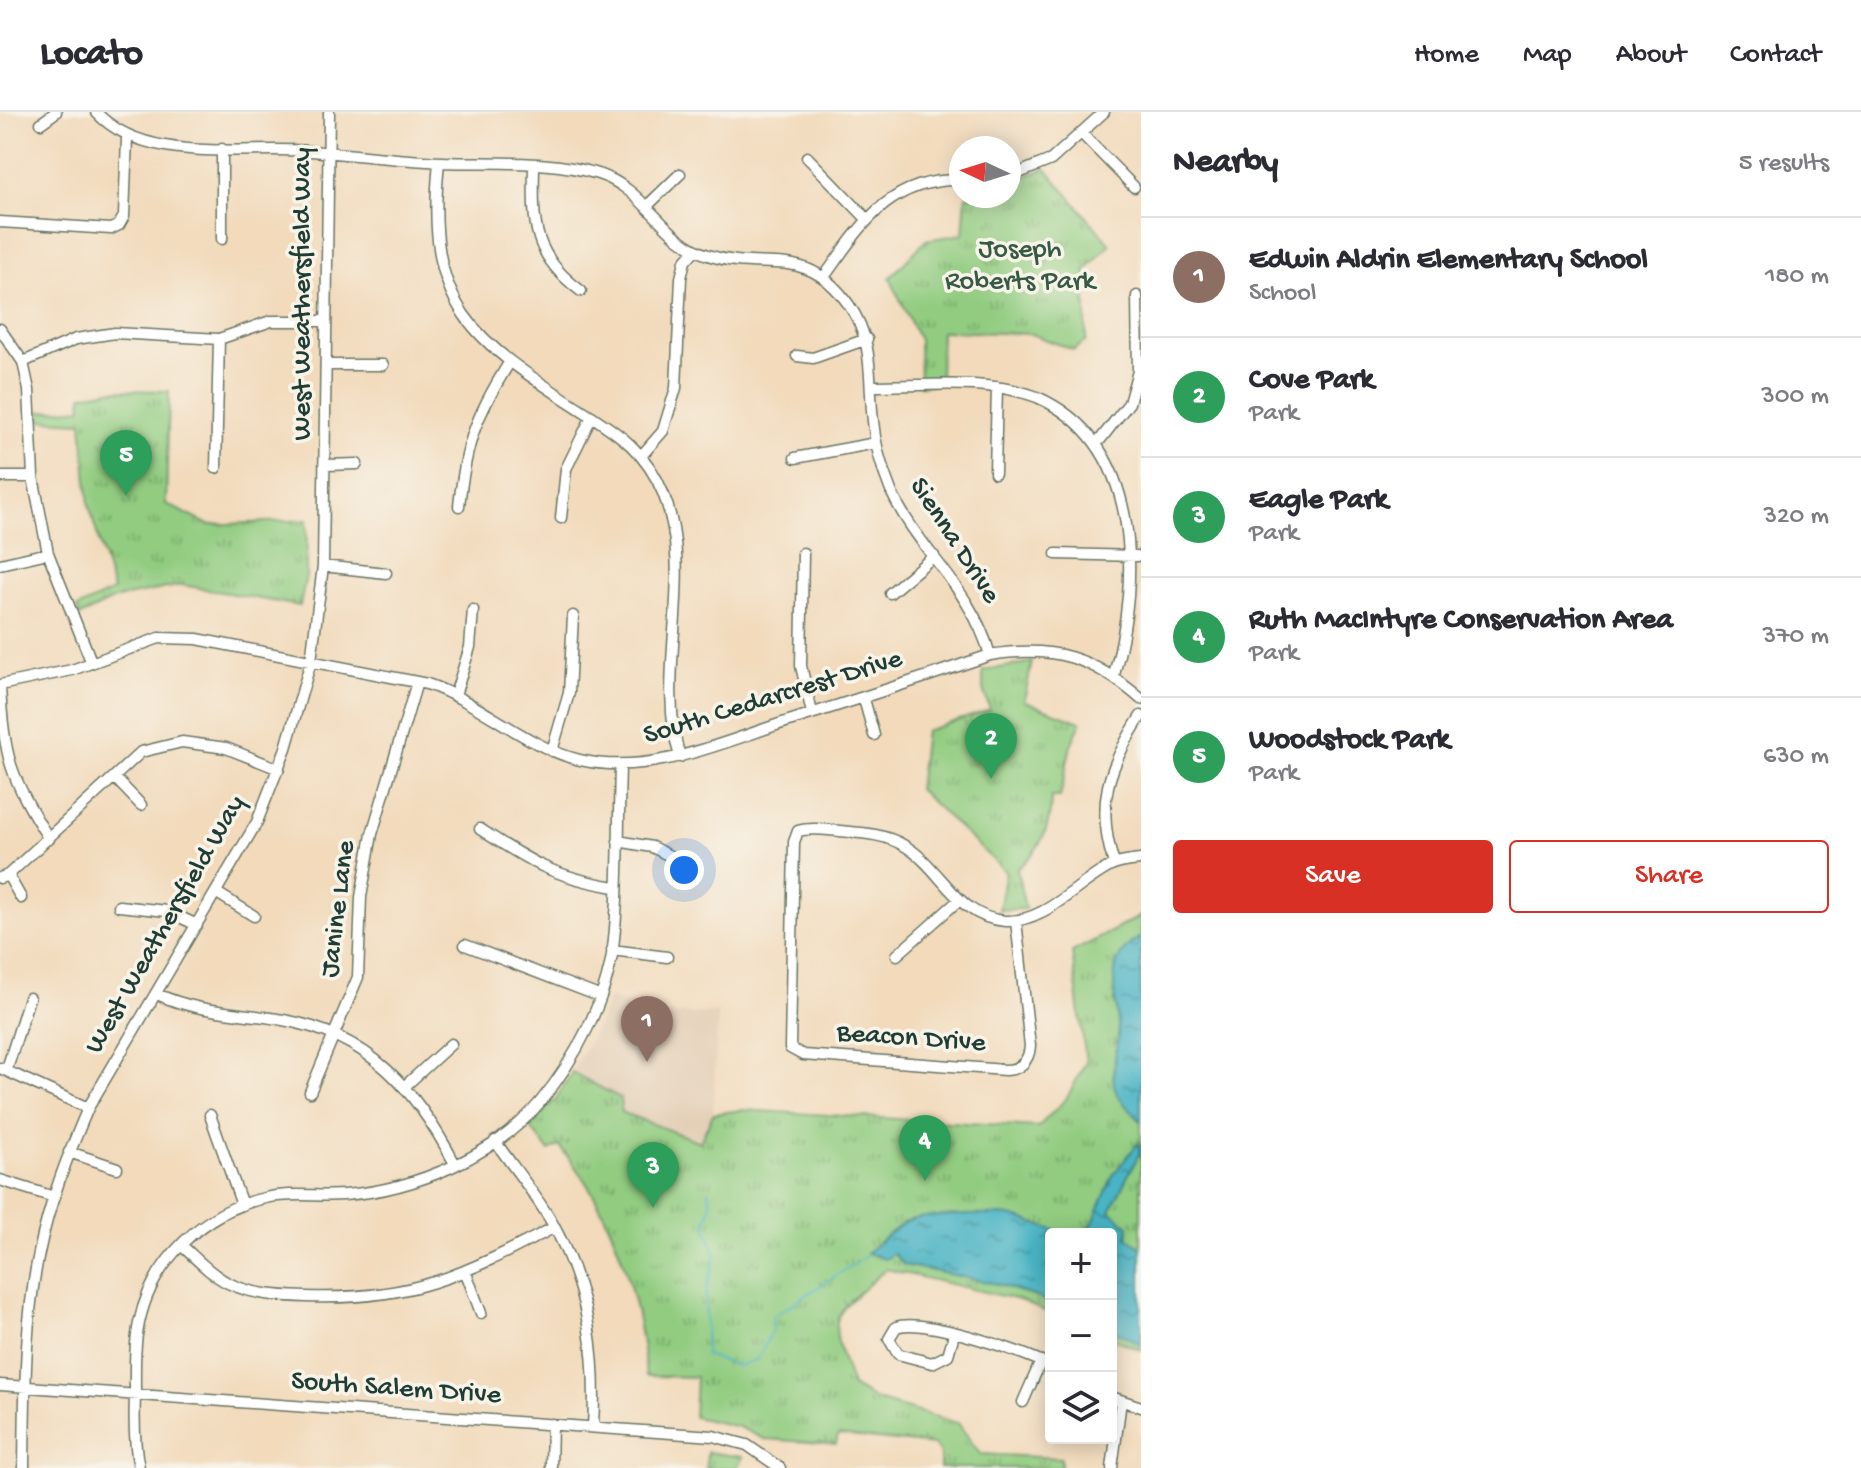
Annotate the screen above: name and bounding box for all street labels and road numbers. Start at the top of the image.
street label: West Weathersfield Way [287,147,320,441]
street label: Sienna Drive [901,472,1007,611]
street label: South Cedarcrest Drive [640,643,907,753]
street label: West Weathersfield Way [78,790,254,1060]
street label: Janine Lane [314,838,364,979]
street label: Beacon Drive [834,1017,987,1061]
street label: South Salem Drive [290,1365,503,1413]

